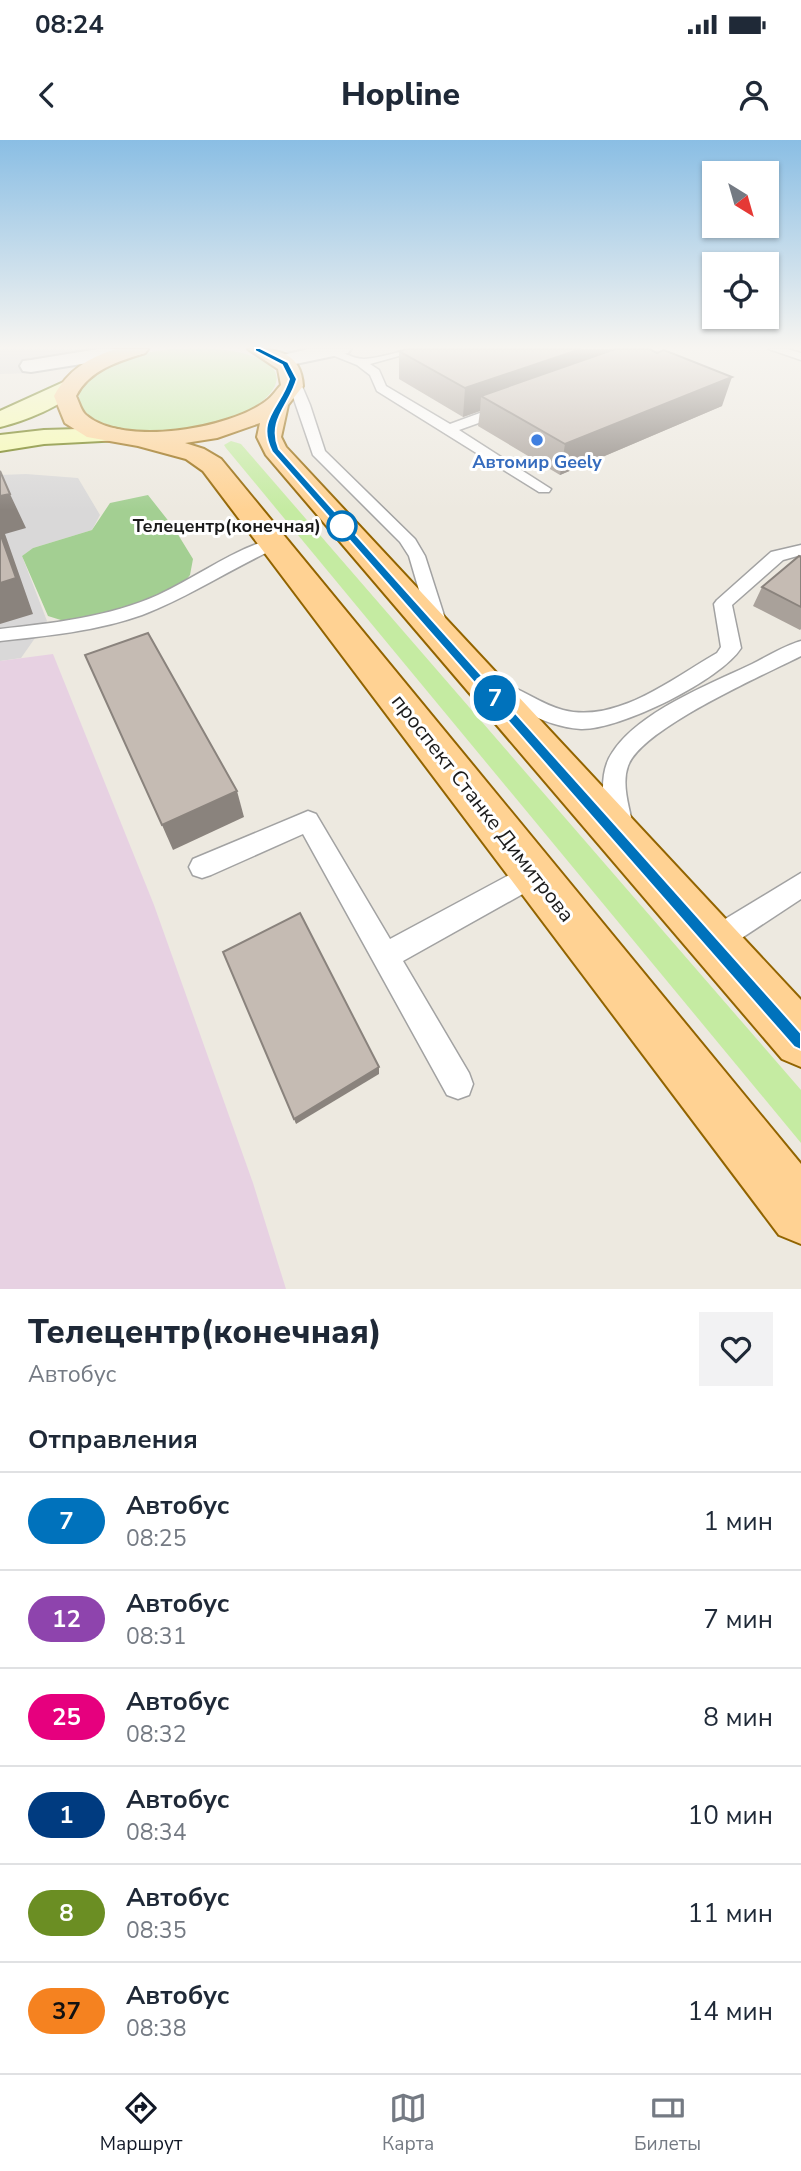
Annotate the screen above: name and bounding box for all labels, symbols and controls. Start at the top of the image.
text: 08:24 [35,7,104,42]
text: Hopline [341,73,460,116]
icon: back [28,76,66,114]
icon: person [735,76,773,114]
north arrow [702,161,779,238]
map controls [702,161,779,329]
button: locate [702,252,779,329]
marker: Автомир Geely [529,432,545,448]
place label: Автомир Geely [472,450,602,474]
marker: Телецентр(конечная) [327,511,357,541]
place label: Телецентр(конечная) [133,514,321,538]
line badge: 7 [472,675,518,721]
text: 7 [488,682,502,714]
street label: проспект Станке Димитрова [385,688,581,928]
text: Телецентр(конечная) [28,1310,382,1355]
button: heart [699,1312,773,1386]
text: Автобус [28,1359,116,1390]
text: Отправления [28,1422,198,1457]
text: Автобус [126,1488,229,1523]
text: 1 мин [703,1504,773,1539]
text: 7 [59,1505,74,1537]
text: 08:25 [126,1523,186,1554]
text: Автобус [126,1586,229,1621]
text: 7 мин [703,1602,773,1637]
text: 12 [52,1603,81,1635]
text: 08:31 [126,1621,186,1652]
text: Автобус [126,1684,229,1719]
text: 8 мин [703,1700,773,1735]
text: 25 [52,1701,81,1733]
text: 08:32 [126,1719,186,1750]
text: Автобус [126,1782,229,1817]
text: 10 мин [688,1798,773,1833]
text: 1 [59,1799,74,1831]
text: 08:34 [126,1817,186,1848]
text: Автобус [126,1880,229,1915]
text: 11 мин [688,1896,773,1931]
text: 8 [59,1897,74,1929]
text: 08:35 [126,1915,186,1946]
text: Автобус [126,1978,229,2013]
text: 14 мин [688,1994,773,2029]
text: 37 [52,1995,81,2027]
text: 08:38 [126,2013,186,2044]
tab: Маршрут [100,2089,182,2157]
tab: Карта [382,2089,434,2157]
tab: Билеты [634,2089,701,2157]

